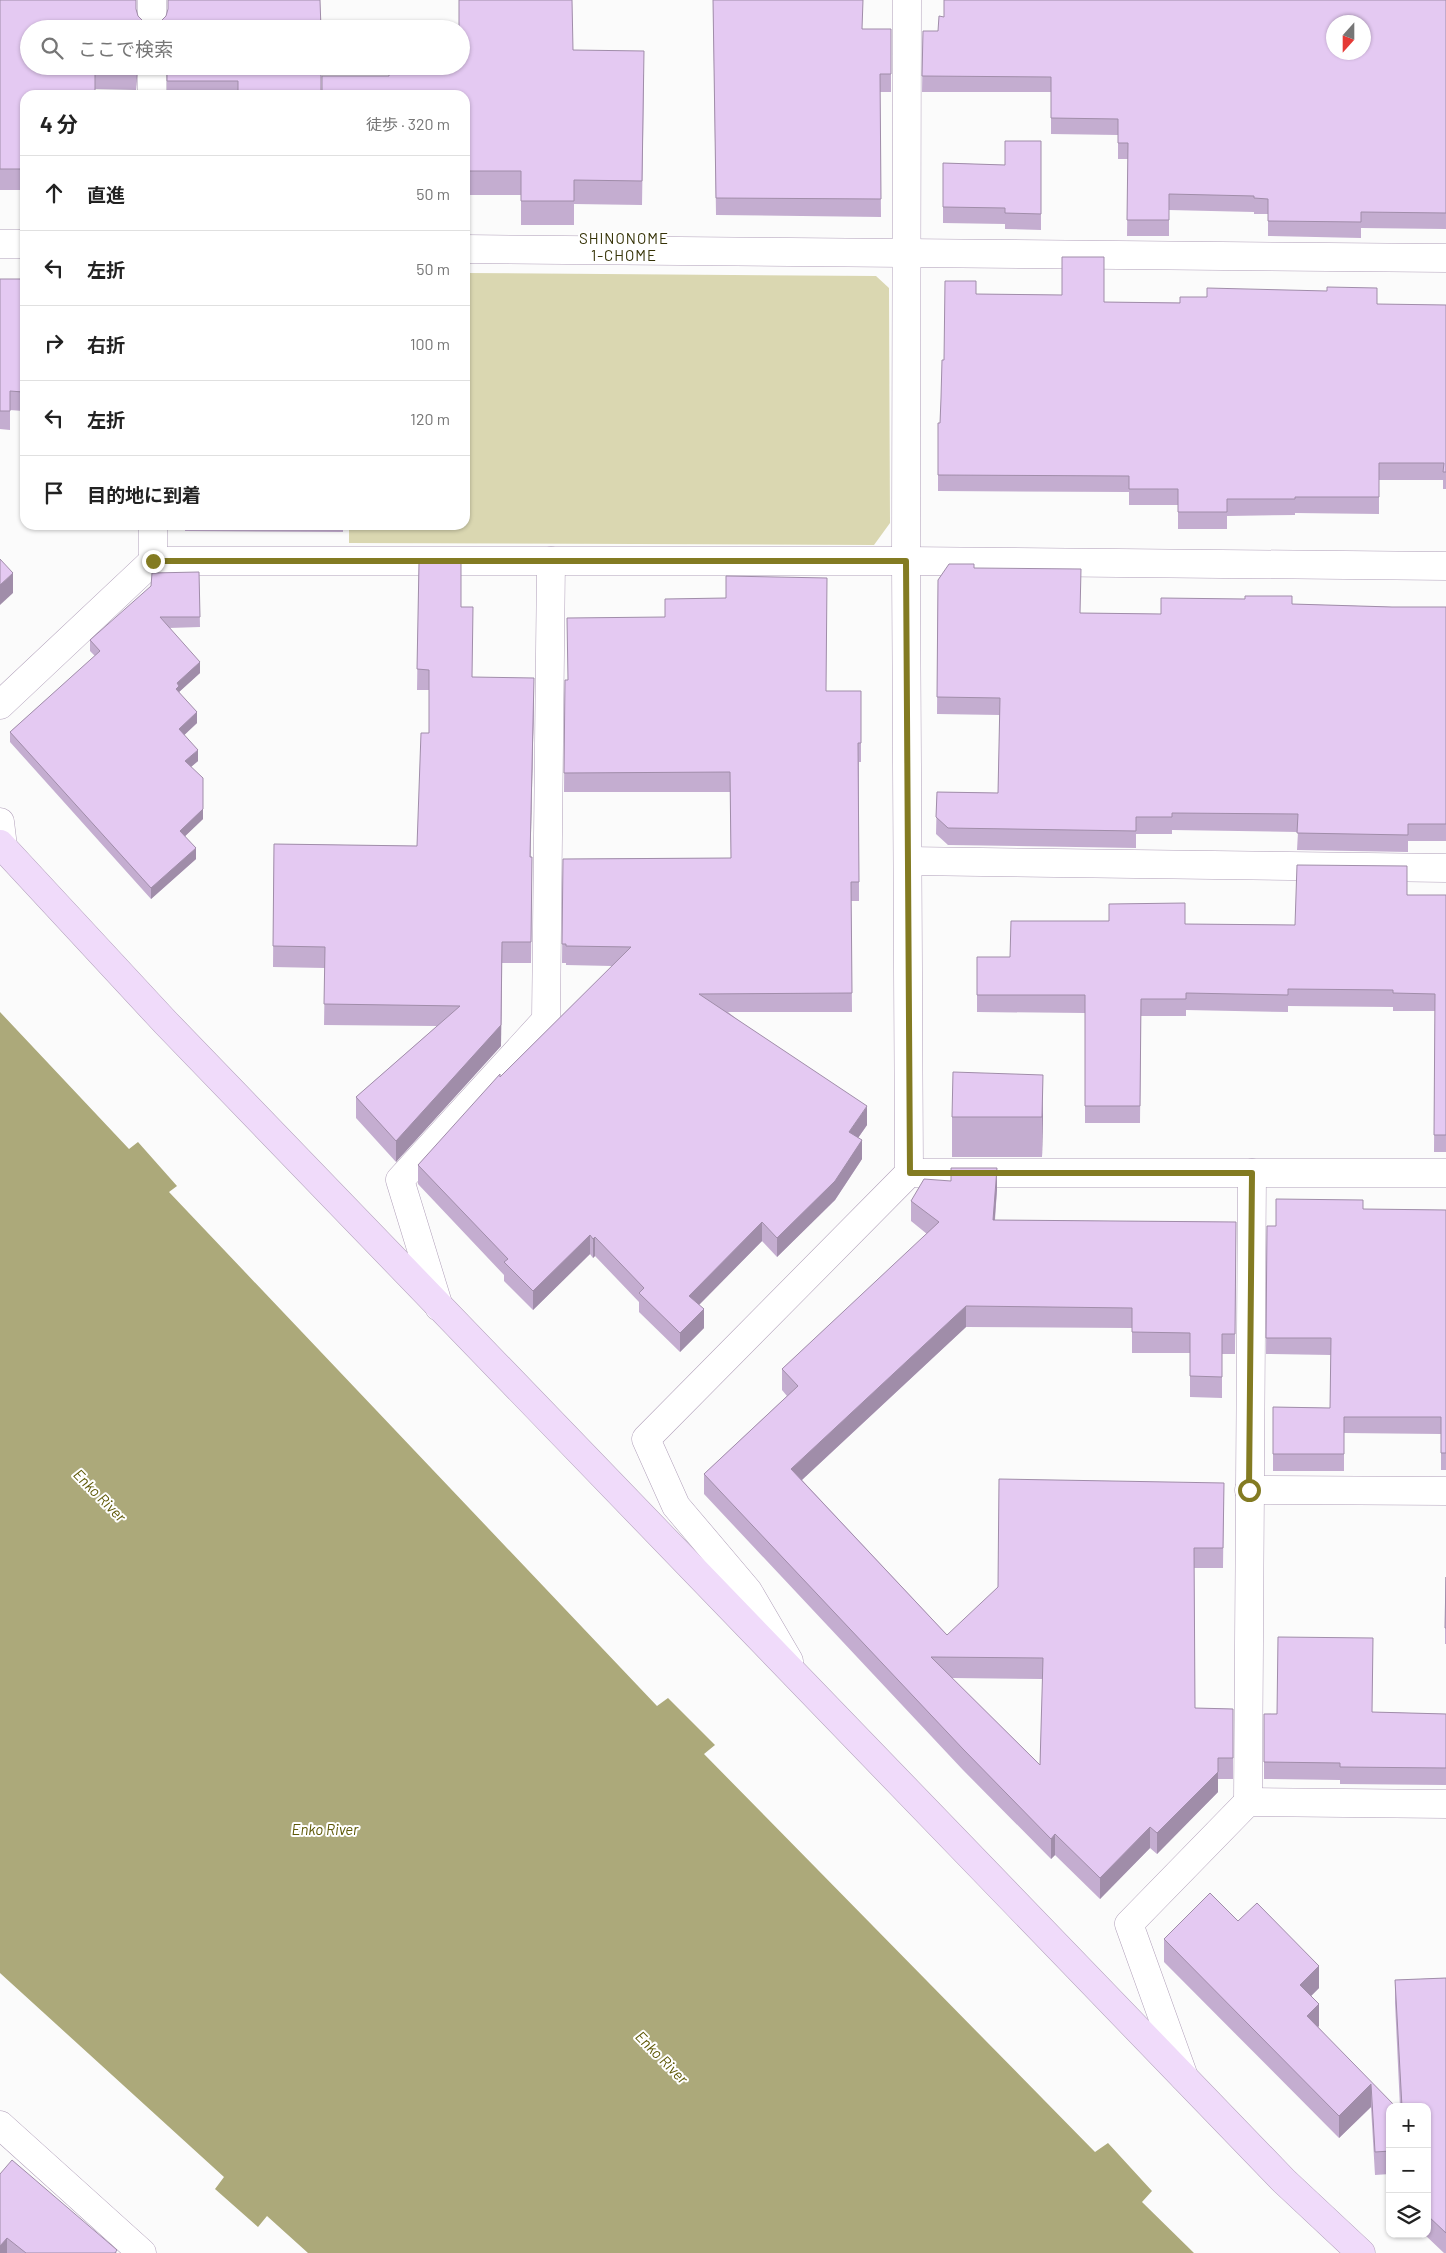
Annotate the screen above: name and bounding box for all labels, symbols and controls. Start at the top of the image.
north arrow [1326,15,1371,60]
search box [20,20,470,75]
icon: search [38,34,66,62]
text: ここで検索 [78,37,173,60]
text: 4 分 [40,111,78,136]
text: 徒歩 · 320 m [366,114,450,133]
icon: ahead [40,179,68,207]
text: 直進 [87,183,125,206]
text: 50 m [416,184,450,203]
district label: SHINONOME 1-CHOME [579,229,669,264]
icon: left [40,254,68,282]
text: 左折 [87,258,125,281]
text: 50 m [416,259,450,278]
icon: right [40,329,68,357]
text: 右折 [87,333,125,356]
text: 100 m [410,334,450,353]
icon: left [40,404,68,432]
text: 左折 [87,408,125,431]
text: 120 m [410,409,450,428]
icon: arrive [40,479,68,507]
text: 目的地に到着 [87,483,201,506]
route end [142,550,165,573]
water label: Enko River [70,1465,130,1525]
route start [1238,1479,1261,1502]
water label: Enko River [292,1820,359,1838]
water label: Enko River [632,2027,692,2087]
map controls [1386,2103,1431,2238]
button: + [1386,2103,1431,2148]
button: − [1386,2148,1431,2193]
button: layers [1386,2193,1431,2238]

